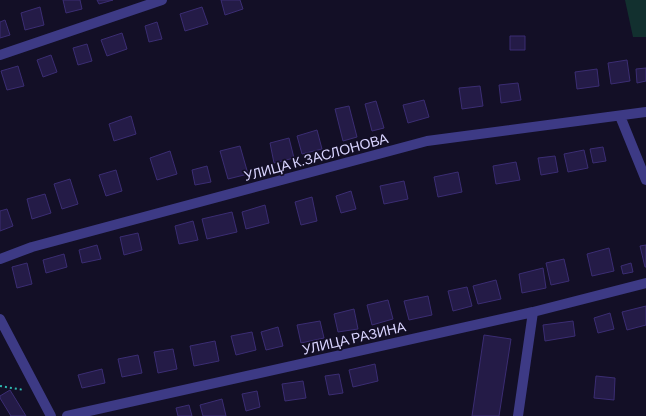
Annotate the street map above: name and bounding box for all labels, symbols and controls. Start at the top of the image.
street label: УЛИЦА К.ЗАСЛОНОВА [242,129,390,184]
street label: УЛИЦА РАЗИНА [300,317,408,358]

